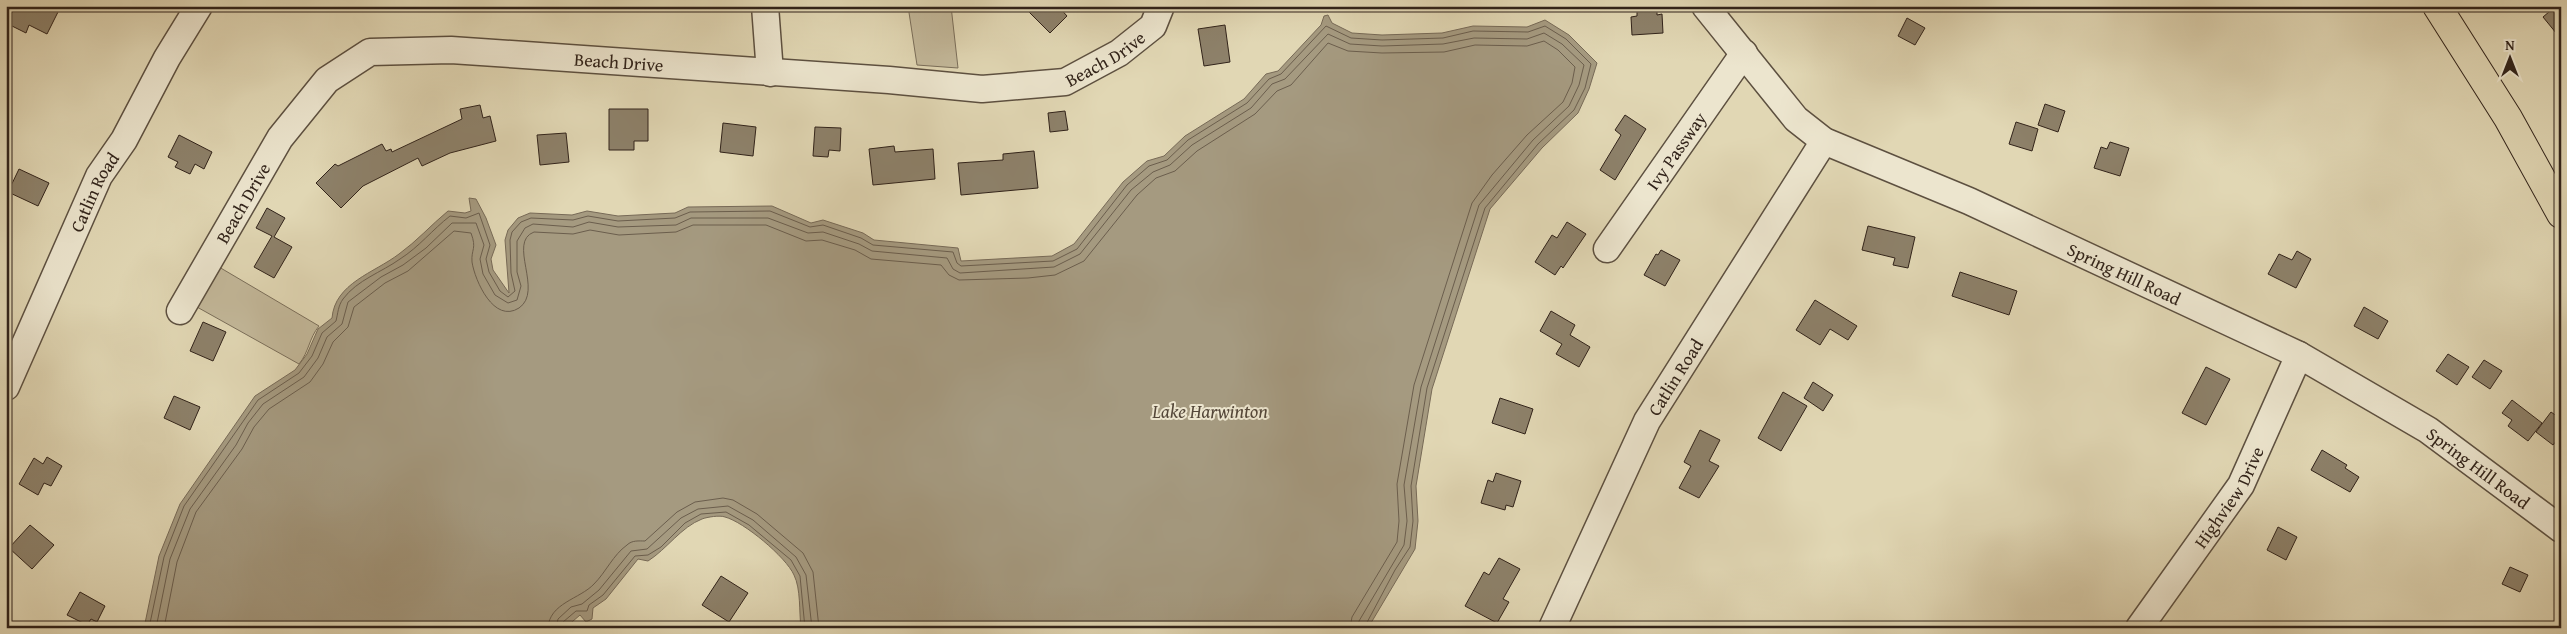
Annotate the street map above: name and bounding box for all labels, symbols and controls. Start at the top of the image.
street label: Beach Drive [1060,24,1151,93]
north arrow [2484,32,2534,82]
text: N [2505,35,2515,55]
street label: Beach Drive [573,45,664,78]
street label: Ivy Passway [1639,106,1713,195]
street label: Catlin Road [63,146,126,236]
street label: Beach Drive [208,157,277,248]
street label: Spring Hill Road [2063,235,2186,312]
street label: Catlin Road [1640,333,1710,421]
water label: Lake Harwinton [1151,397,1268,425]
street label: Spring Hill Road [2421,420,2536,515]
street label: Highview Drive [2187,442,2270,554]

